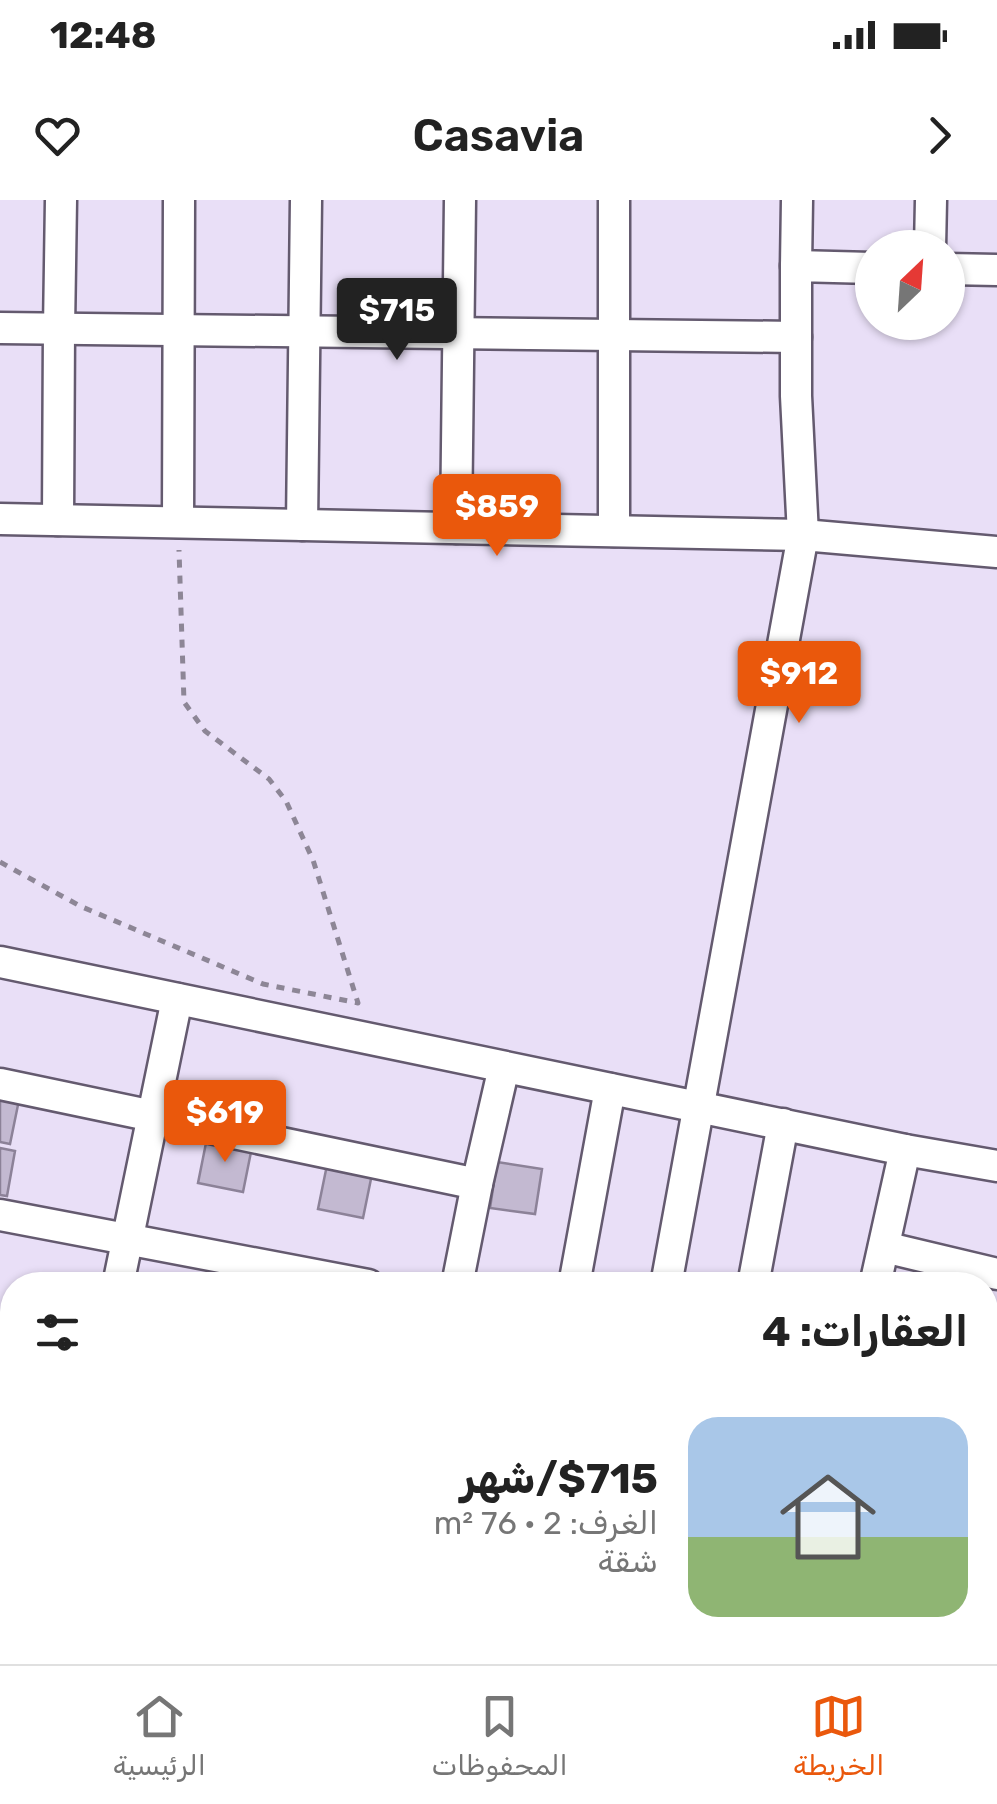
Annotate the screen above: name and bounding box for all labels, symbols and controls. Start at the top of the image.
text: 12:48 [50,12,156,58]
icon: heart [30,108,85,163]
icon: forward [912,108,967,163]
text: Casavia [413,109,584,162]
north arrow [855,230,965,340]
map controls [855,230,965,340]
pin: $715 [338,278,456,363]
text: $715 [359,291,435,329]
pin: $859 [438,474,556,559]
text: $859 [455,487,539,525]
pin: $912 [740,641,858,726]
text: $912 [760,654,838,692]
pin: $619 [166,1080,284,1165]
text: $619 [186,1093,264,1131]
icon: filters [30,1305,85,1360]
text: العقارات: 4 [762,1307,968,1357]
text: $715/شهر [460,1454,658,1504]
icon: home [768,1457,888,1577]
text: الغرف: 2 · 76 m² [434,1504,658,1542]
text: شقة [597,1542,658,1580]
tab: الرئيسية [113,1689,206,1782]
tab: المحفوظات [431,1689,568,1782]
tab: الخريطة [793,1689,884,1782]

